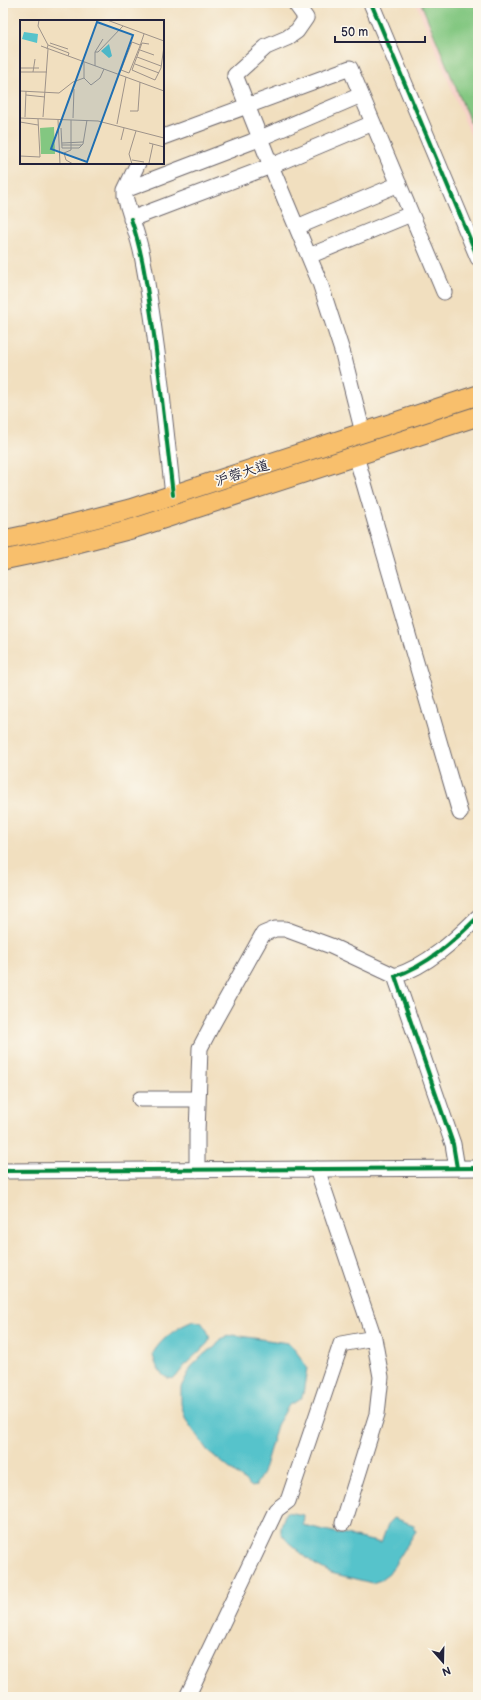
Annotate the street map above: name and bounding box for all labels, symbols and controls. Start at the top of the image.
scale bar [335,18,425,44]
inset map [20,20,164,164]
text: 50 m [341,25,368,40]
street label: 沪蓉大道 [213,456,271,490]
north arrow [423,1642,463,1682]
text: N [440,1663,452,1678]

